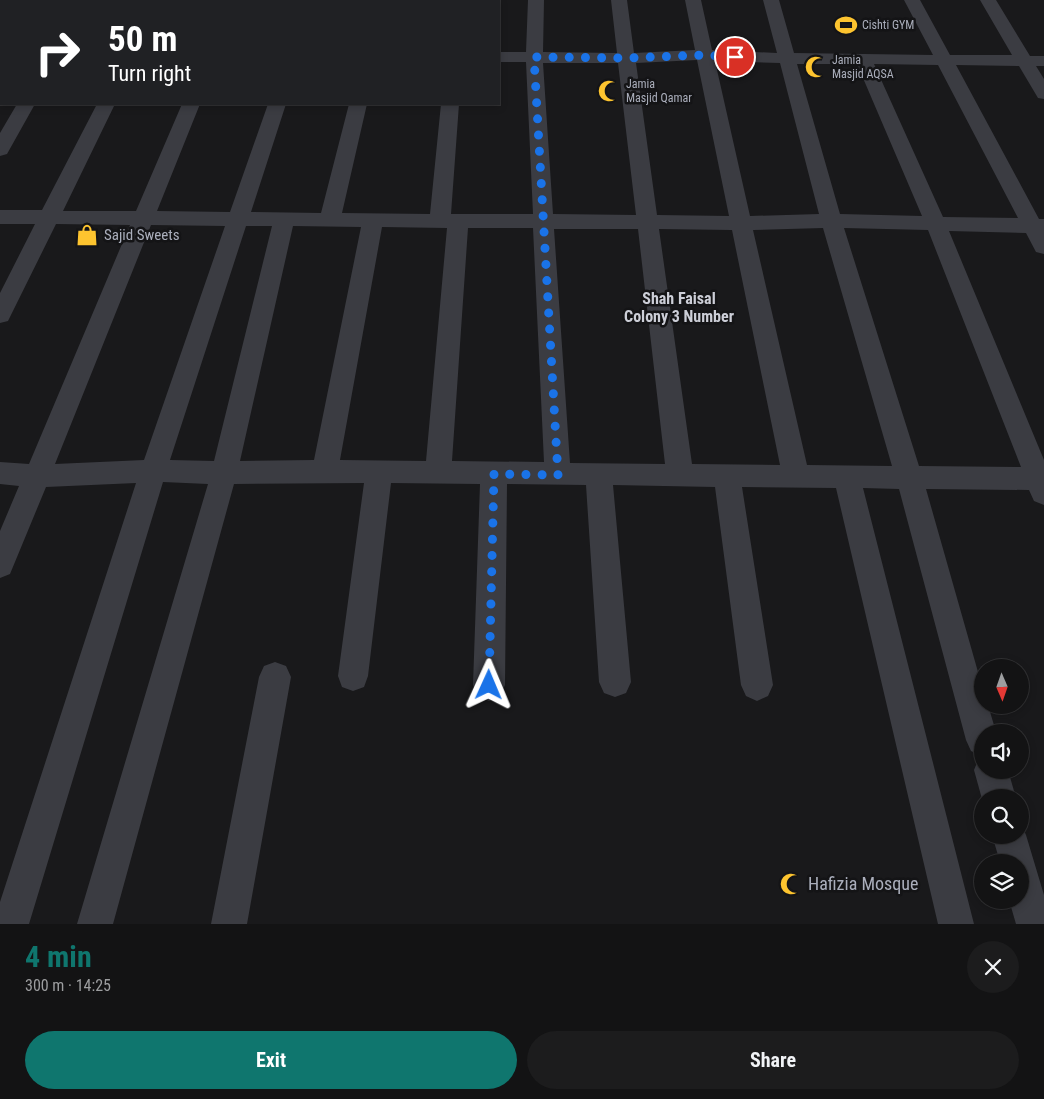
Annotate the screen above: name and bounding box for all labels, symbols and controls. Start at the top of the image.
sports icon: Cishti GYM [833,12,859,38]
place label: Cishti GYM [862,18,914,32]
text: 50 m [108,19,177,60]
icon: right [25,20,90,85]
pin [714,36,756,78]
icon: arrive [721,43,749,71]
place label: Jamia Masjid AQSA [832,53,894,81]
mosque icon: Jamia Masjid AQSA [803,54,829,80]
text: Turn right [108,61,191,86]
place label: Jamia Masjid Qamar [626,77,692,105]
mosque icon: Jamia Masjid Qamar [596,78,622,104]
shop icon: Sajid Sweets [74,222,100,248]
place label: Sajid Sweets [104,226,180,244]
district label: Shah Faisal Colony 3 Number [624,289,734,326]
position arrow [462,658,514,710]
north arrow [974,659,1029,714]
map controls [974,659,1029,909]
button: sound [974,724,1029,779]
button: search [974,789,1029,844]
button: layers [974,854,1029,909]
mosque icon: Hafizia Mosque [778,871,804,897]
place label: Hafizia Mosque [808,873,918,894]
text: 4 min [25,939,92,974]
button: close [967,941,1019,993]
text: 300 m · 14:25 [25,976,111,995]
button: Exit [25,1031,517,1089]
button: Share [527,1031,1019,1089]

